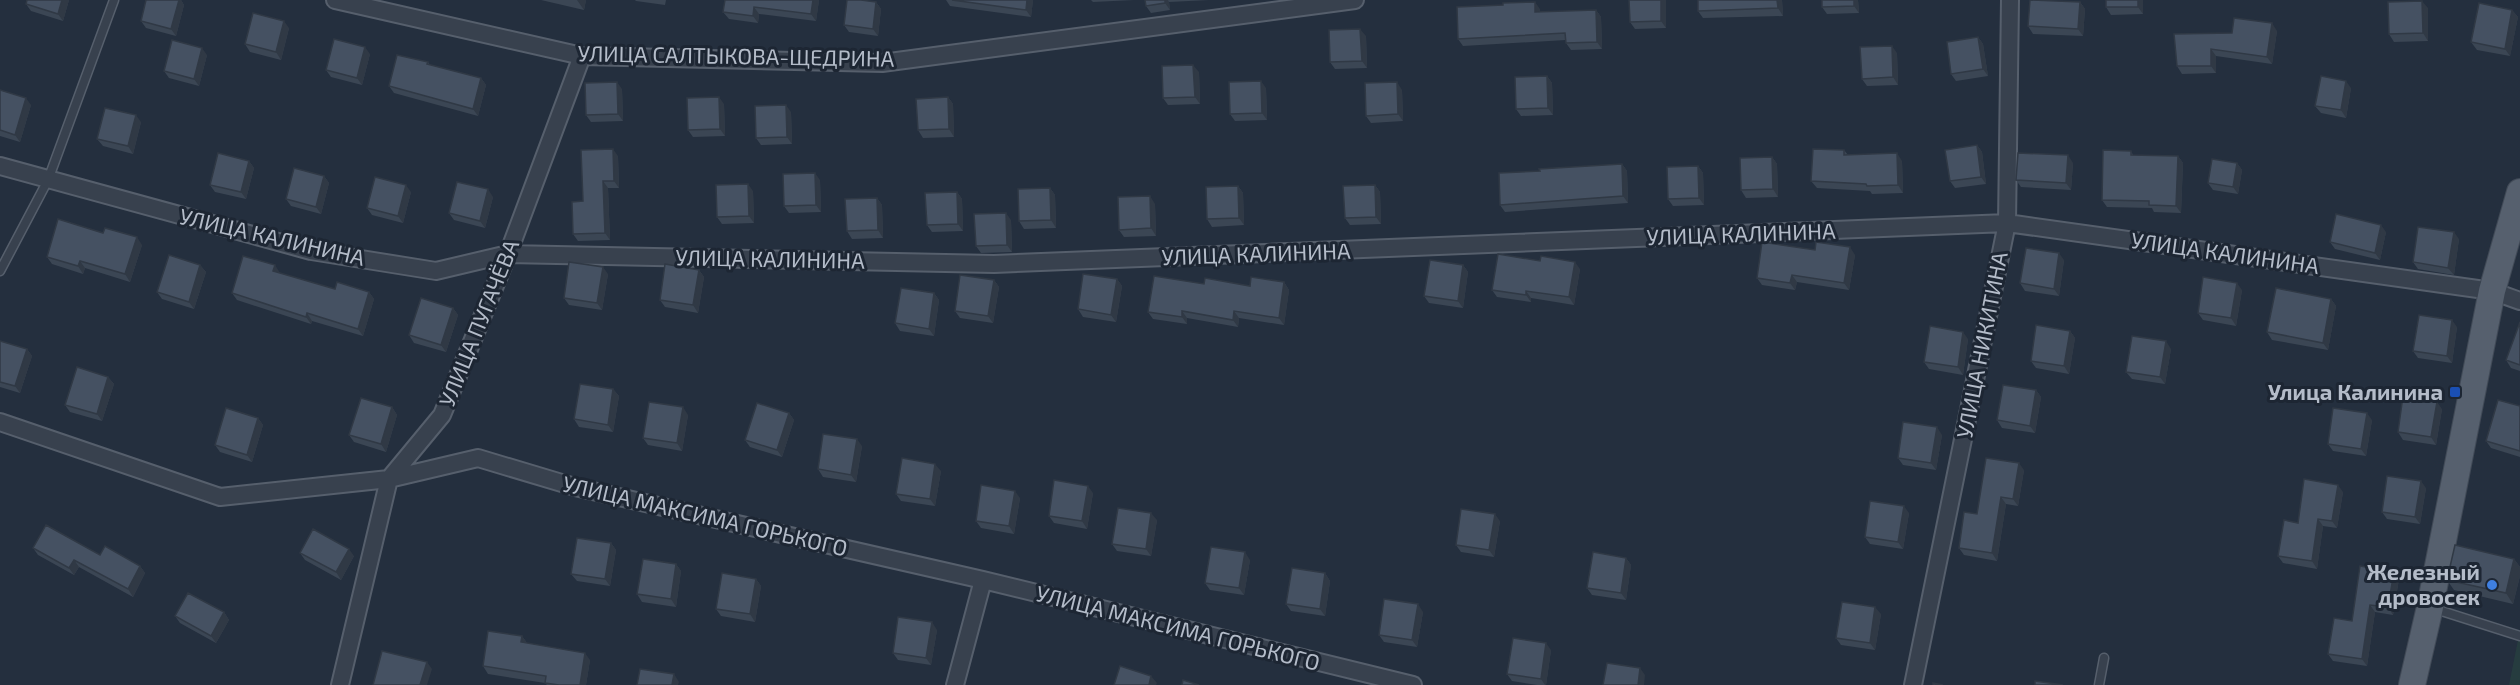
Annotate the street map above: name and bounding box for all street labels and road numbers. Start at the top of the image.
street label: УЛИЦА САЛТЫКОВА-ЩЕДРИНА [577,39,895,71]
street label: УЛИЦА КАЛИНИНА [177,202,368,270]
street label: УЛИЦА КАЛИНИНА [1646,217,1836,249]
street label: УЛИЦА КАЛИНИНА [2130,226,2321,278]
street label: УЛИЦА ПУГАЧЁВА [433,235,524,410]
street label: УЛИЦА КАЛИНИНА [1161,237,1351,269]
street label: УЛИЦА КАЛИНИНА [675,243,865,273]
street label: УЛИЦА НИКИТИНА [1950,249,2012,440]
street label: УЛИЦА МАКСИМА ГОРЬКОГО [560,470,850,560]
street label: УЛИЦА МАКСИМА ГОРЬКОГО [1034,579,1323,675]

